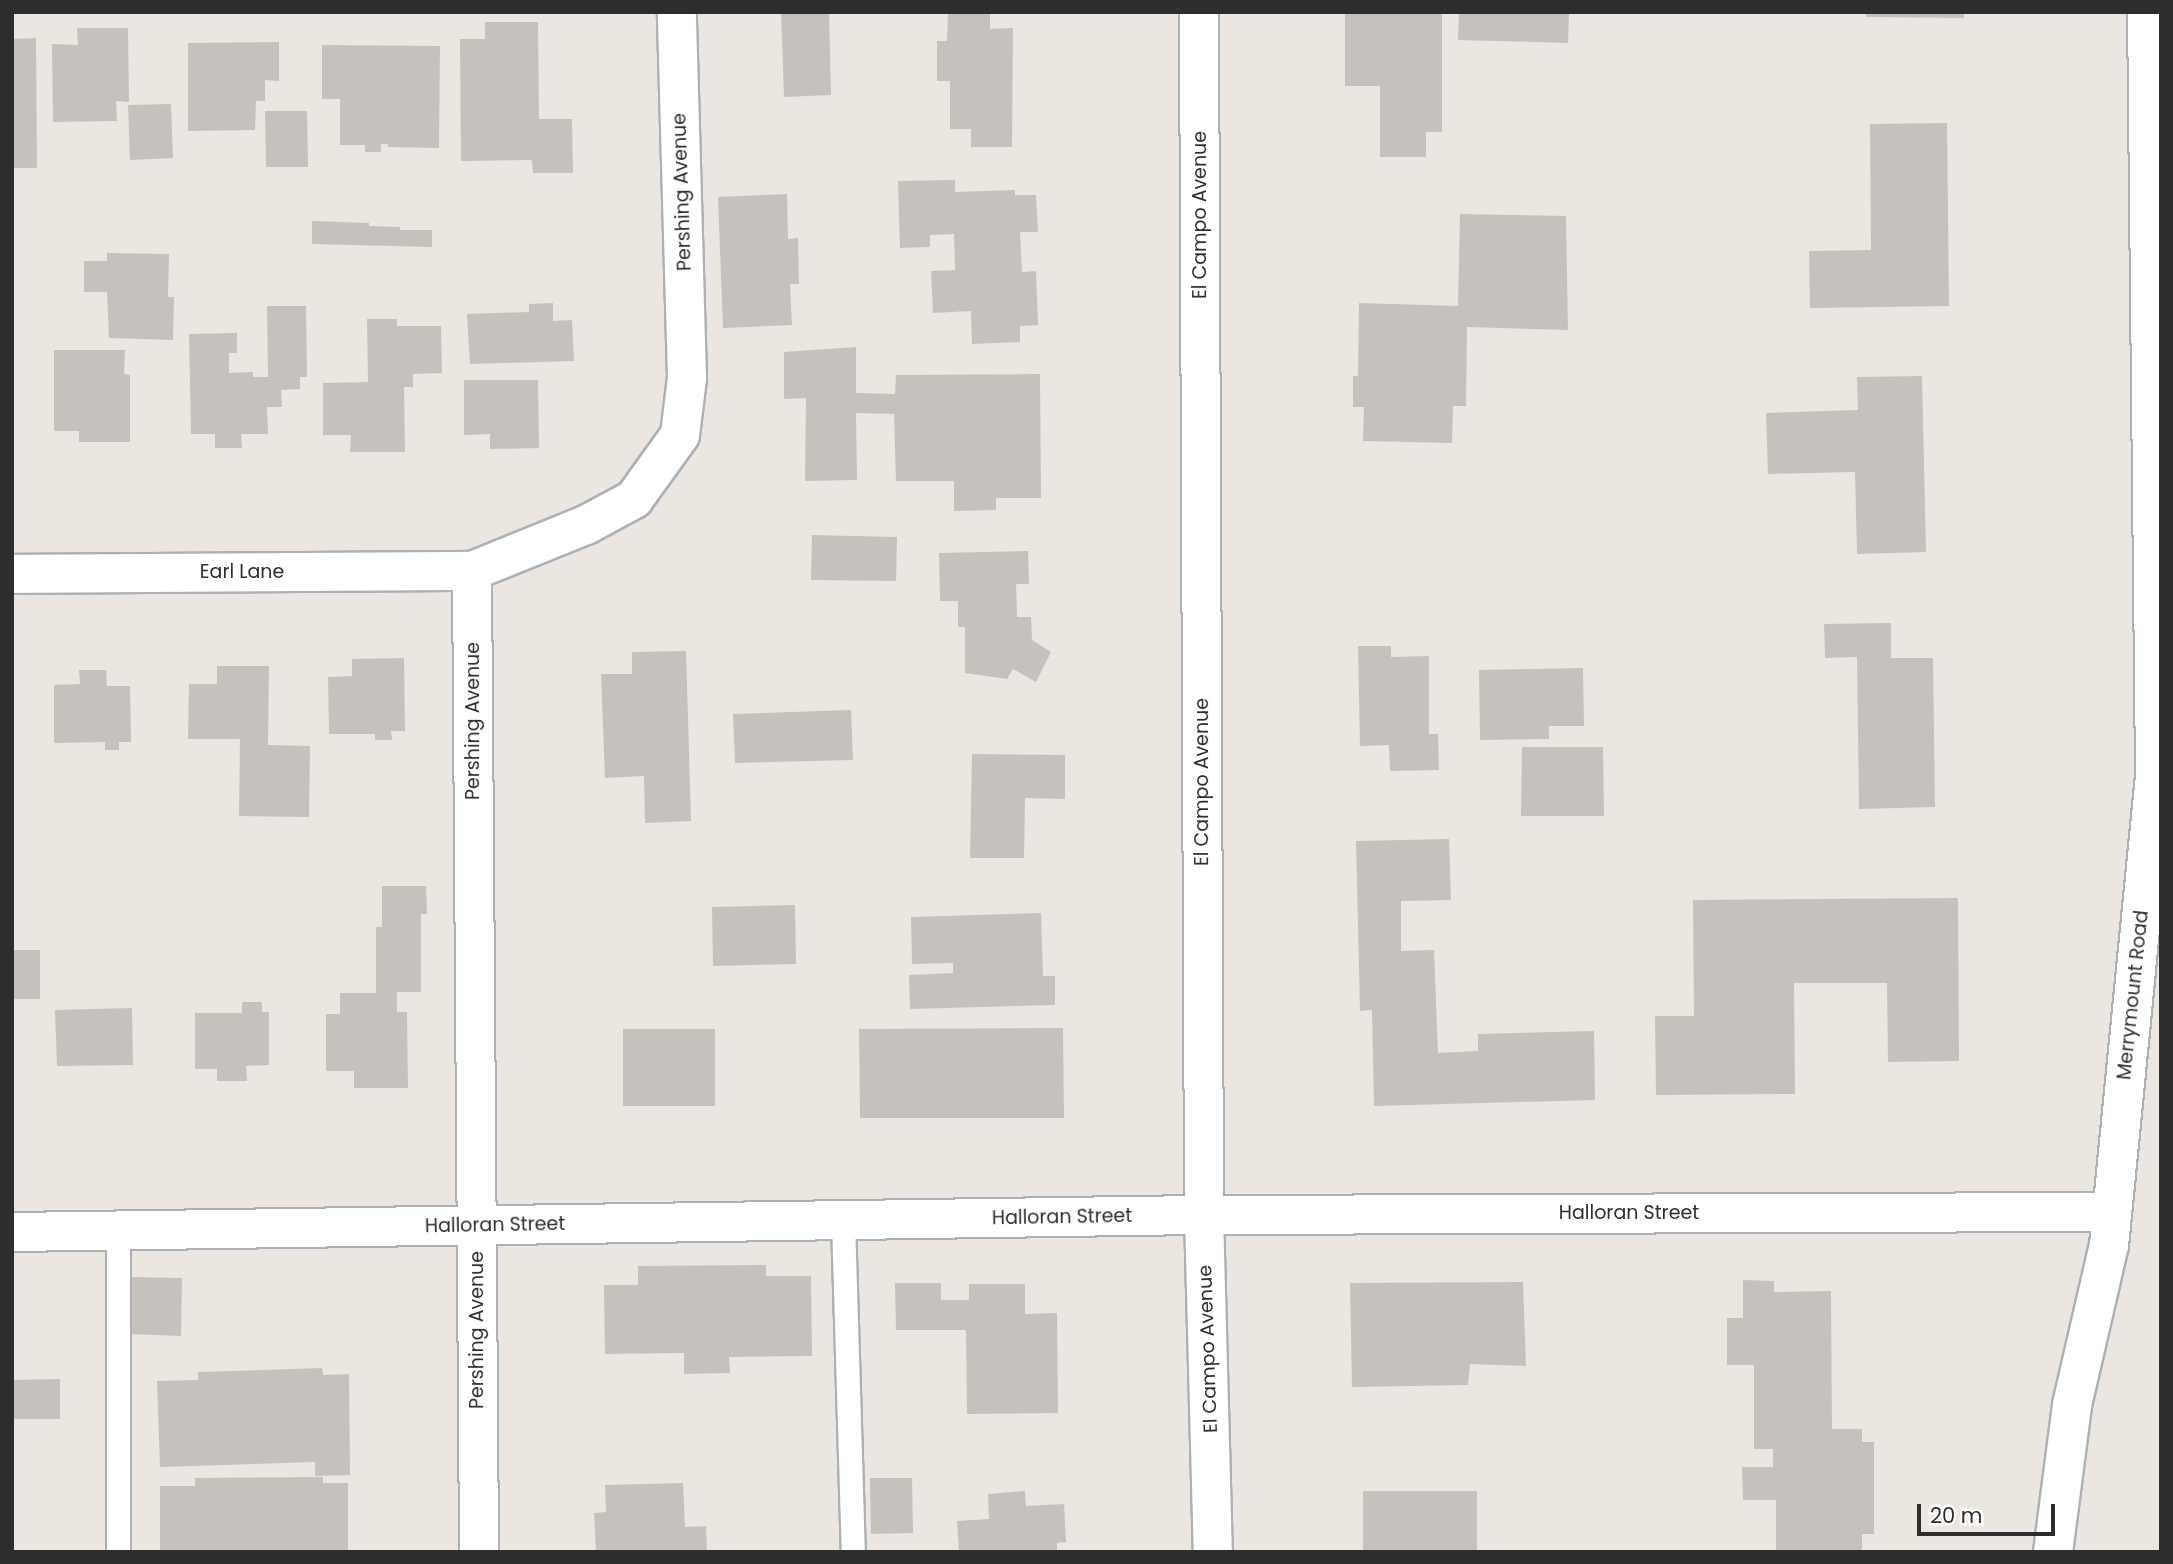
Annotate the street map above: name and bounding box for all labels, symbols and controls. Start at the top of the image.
street label: Pershing Avenue [668,113,696,271]
street label: El Campo Avenue [1189,131,1211,299]
street label: Earl Lane [200,561,284,583]
street label: Pershing Avenue [462,642,484,800]
street label: El Campo Avenue [1191,698,1213,866]
street label: Merrymount Road [2113,909,2153,1081]
street label: Halloran Street [1559,1202,1699,1224]
street label: Halloran Street [992,1204,1132,1230]
street label: Halloran Street [425,1212,565,1238]
street label: Pershing Avenue [466,1251,488,1409]
street label: El Campo Avenue [1194,1265,1222,1433]
scale bar [1921,1490,2059,1534]
text: 20 m [1930,1501,1983,1530]

